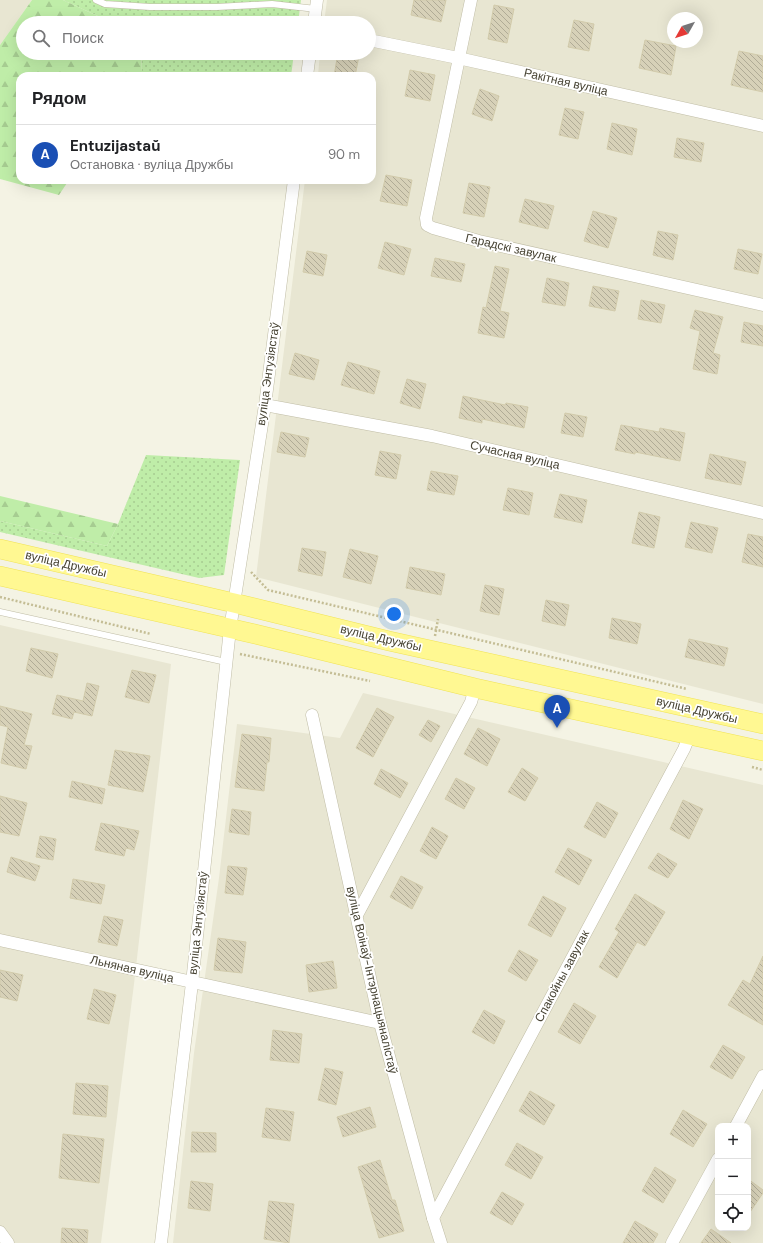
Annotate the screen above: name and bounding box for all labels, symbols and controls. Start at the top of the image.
north arrow [667,12,703,48]
search box [16,16,376,60]
icon: search [30,27,52,49]
text: Поиск [62,28,104,48]
street label: Ракітная вуліца [522,65,610,100]
text: Рядом [32,87,87,109]
text: Entuzijastaŭ [70,136,160,156]
text: A [40,146,50,163]
text: 90 m [328,146,360,163]
text: Остановка · вуліца Дружбы [70,156,233,173]
street label: Гарадскі завулак [464,230,559,266]
street label: вуліца Энтузіястаў [253,321,283,427]
street label: Сучасная вуліца [469,437,562,473]
street label: вуліца Дружбы [24,547,108,581]
your location [384,604,404,624]
street label: вуліца Дружбы [339,621,423,655]
street label: вуліца Дружбы [655,693,739,727]
pin: A [544,695,570,728]
street label: вуліца Энтузіястаў [185,871,211,975]
street label: вуліца Воінаў-Інтэрнацыяналістаў [343,885,401,1075]
street label: Спакойны завулак [531,927,593,1025]
street label: Льняная вуліца [89,952,176,986]
map controls [715,1123,751,1231]
button: + [715,1123,751,1159]
button: − [715,1159,751,1195]
button: locate [715,1195,751,1231]

